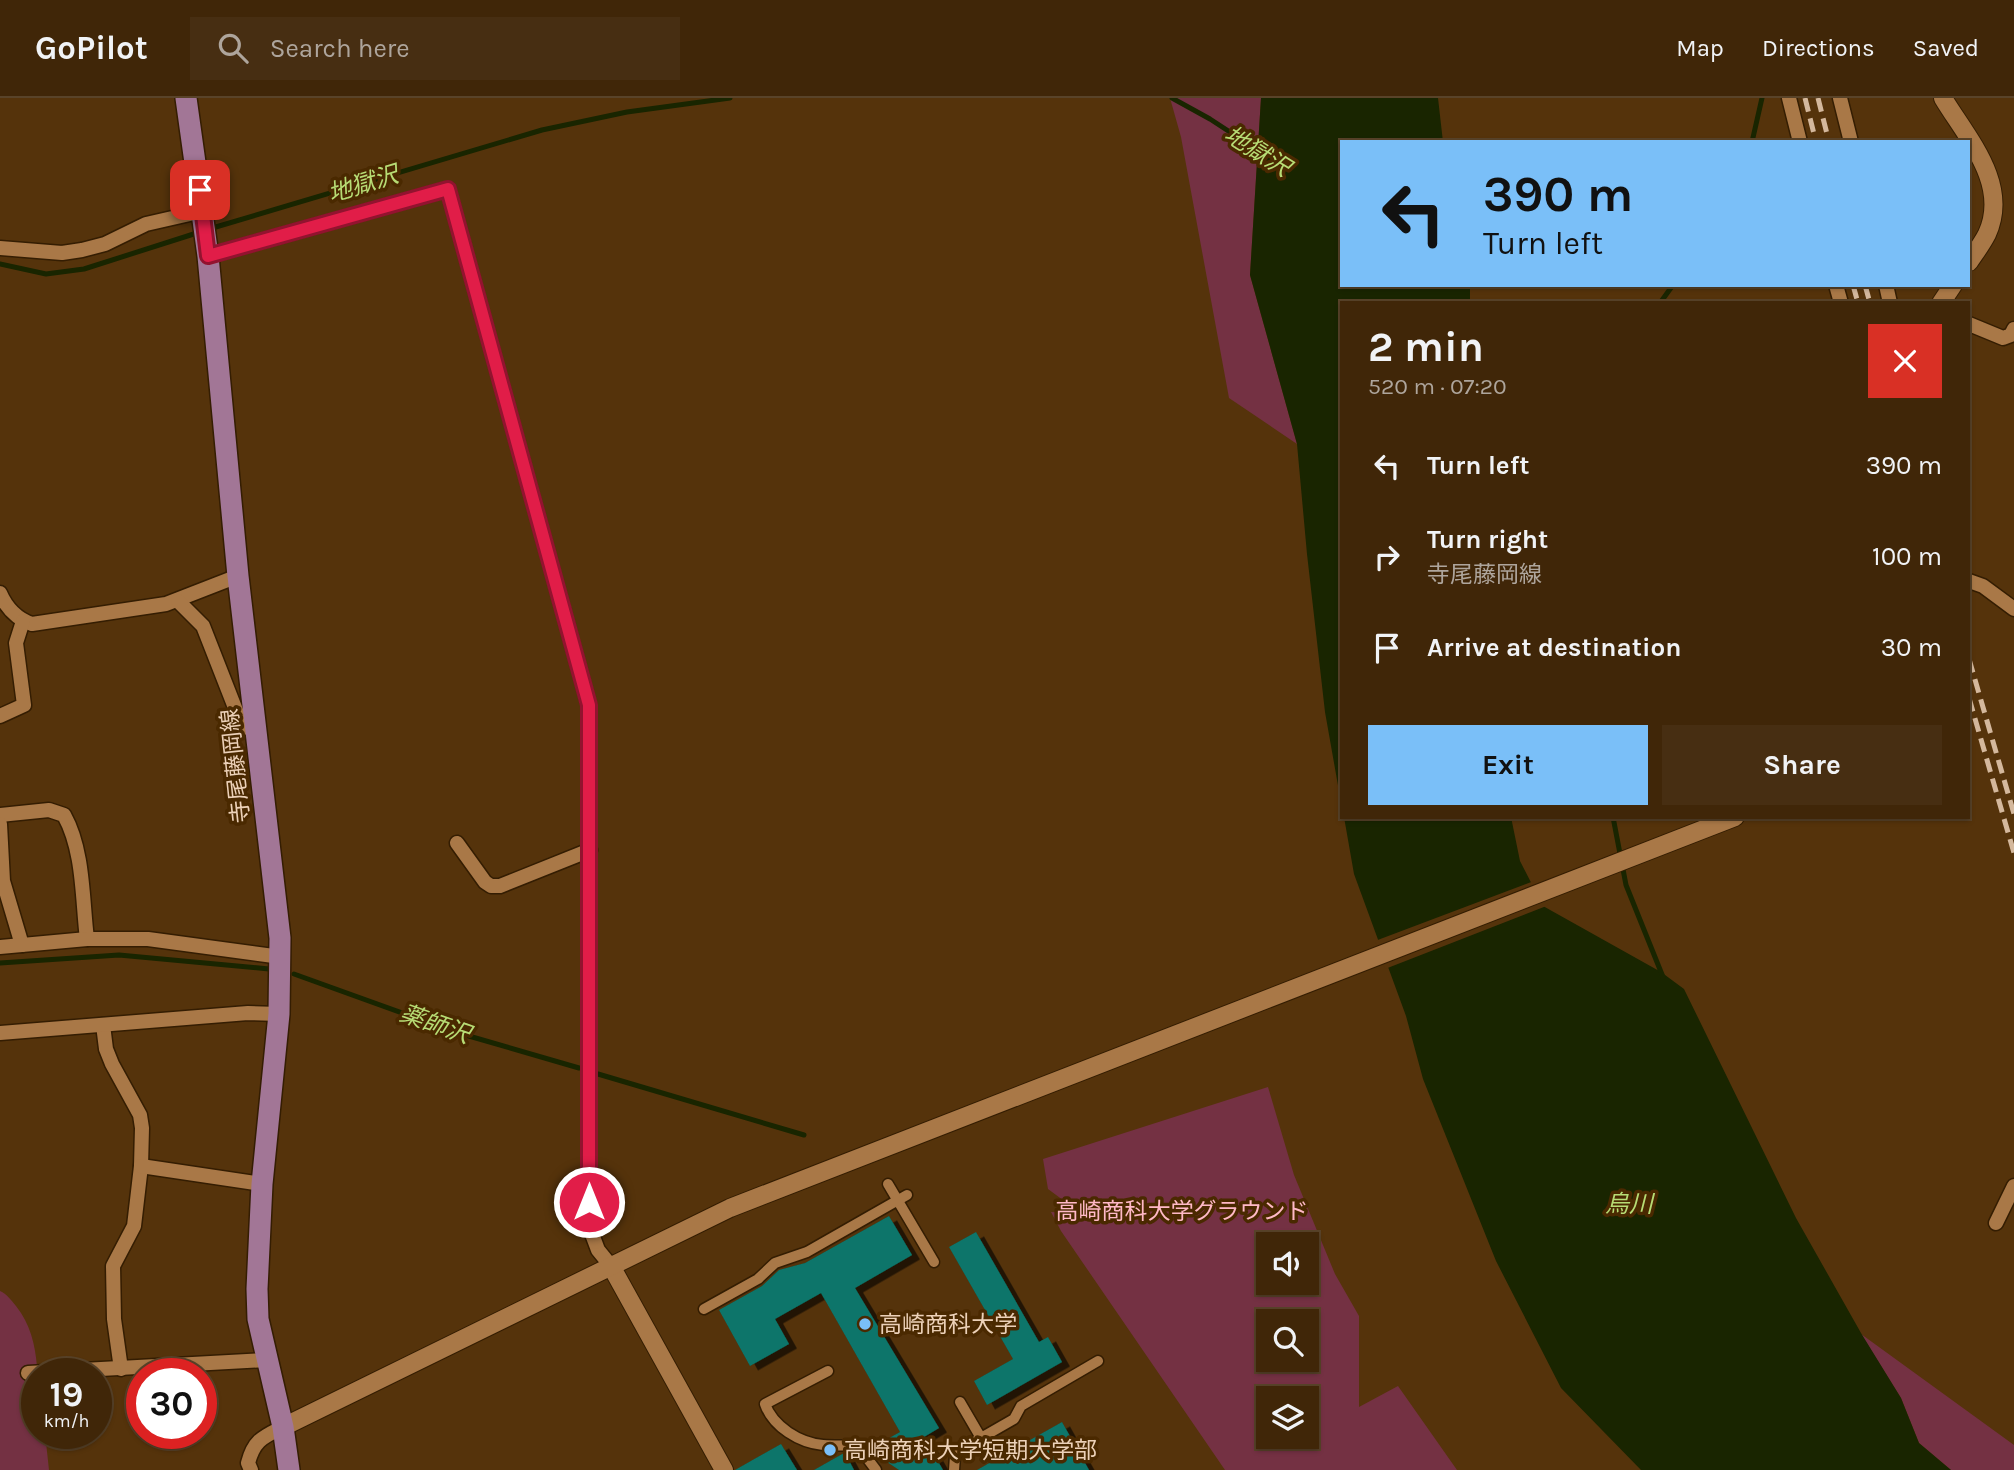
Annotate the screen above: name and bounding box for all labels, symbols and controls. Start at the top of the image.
search box [190,17,680,80]
text: GoPilot [35,29,148,67]
icon: search [214,29,252,67]
text: Search here [270,33,410,64]
text: Map [1676,34,1724,62]
text: Directions [1762,34,1875,62]
text: Saved [1913,34,1979,62]
water label: 地獄沢 [1219,120,1297,184]
water label: 地獄沢 [324,159,404,208]
pin [170,160,230,220]
text: 390 m [1483,166,1633,223]
icon: left [1368,168,1459,259]
icon: arrive [181,171,219,209]
text: Turn left [1483,225,1603,262]
text: 2 min [1368,322,1484,372]
button: close [1868,324,1942,398]
text: 520 m · 07:20 [1368,373,1507,400]
icon: left [1368,447,1406,485]
text: Turn left [1427,450,1529,481]
text: 390 m [1866,450,1942,481]
text: Turn right [1427,524,1548,555]
icon: right [1368,538,1406,576]
text: 100 m [1872,541,1942,572]
text: 寺尾藤岡線 [1427,561,1542,588]
icon: arrive [1368,629,1406,667]
text: Arrive at destination [1427,632,1681,663]
text: 30 m [1881,632,1942,663]
street label: 寺尾藤岡線 [216,707,255,825]
button: Exit [1368,725,1648,805]
button: Share [1662,725,1942,805]
water label: 薬師沢 [396,999,476,1050]
position arrow [552,1165,626,1239]
water label: 烏川 [1605,1190,1656,1218]
park label: 高崎商科大学グラウンド [1056,1198,1309,1225]
map controls [1256,1232,1319,1449]
button: sound [1256,1232,1319,1295]
button: search [1256,1309,1319,1372]
place label: 高崎商科大学 [879,1311,1017,1338]
marker: 高崎商科大学 [857,1316,873,1332]
speed limit sign: 30 [126,1358,217,1449]
text: 19 [50,1374,83,1415]
button: layers [1256,1386,1319,1449]
text: km/h [44,1410,89,1432]
place label: 高崎商科大学短期大学部 [844,1437,1097,1464]
marker: 高崎商科大学短期大学部 [822,1442,838,1458]

